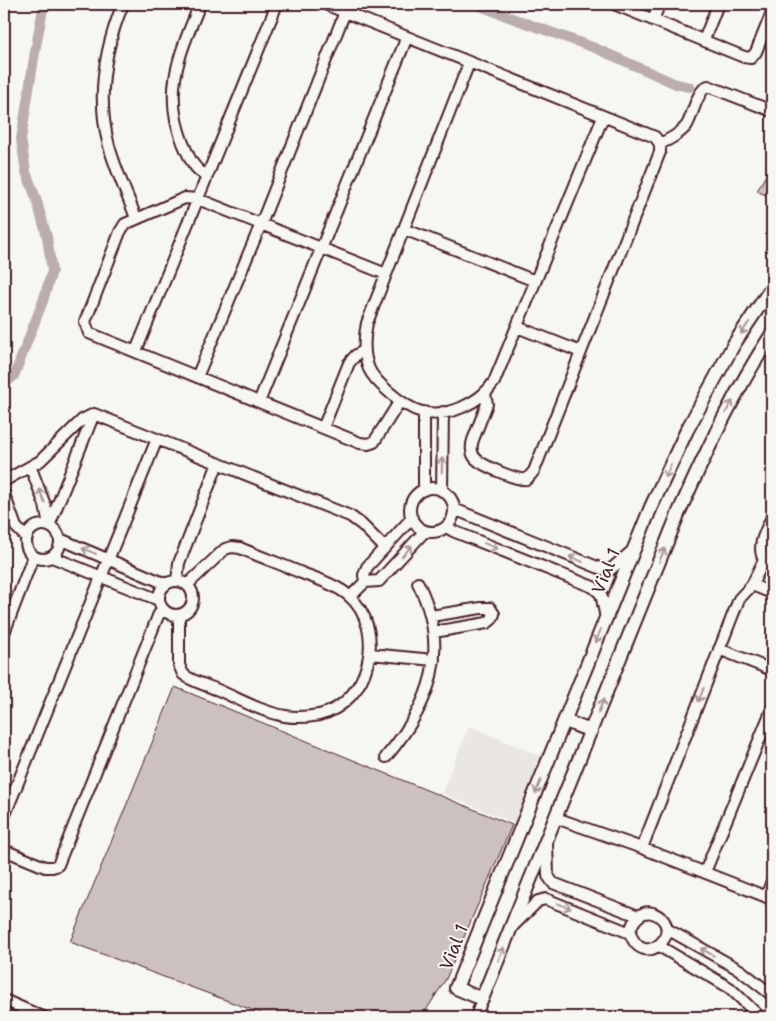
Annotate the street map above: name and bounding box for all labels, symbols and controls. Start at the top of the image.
one-way arrow [740,320,750,334]
one-way arrow [724,400,734,415]
one-way arrow [438,457,447,473]
one-way arrow [663,463,672,478]
one-way arrow [37,489,46,505]
one-way arrow [483,542,498,552]
one-way arrow [401,545,412,558]
street label: Vial 1 [586,545,626,597]
one-way arrow [82,546,97,556]
one-way arrow [657,548,667,563]
one-way arrow [569,553,584,563]
one-way arrow [593,628,602,644]
one-way arrow [696,686,705,702]
one-way arrow [597,699,606,714]
one-way arrow [533,779,542,794]
one-way arrow [556,902,571,912]
street label: Vial 1 [434,921,474,973]
one-way arrow [496,947,506,962]
one-way arrow [700,947,715,957]

